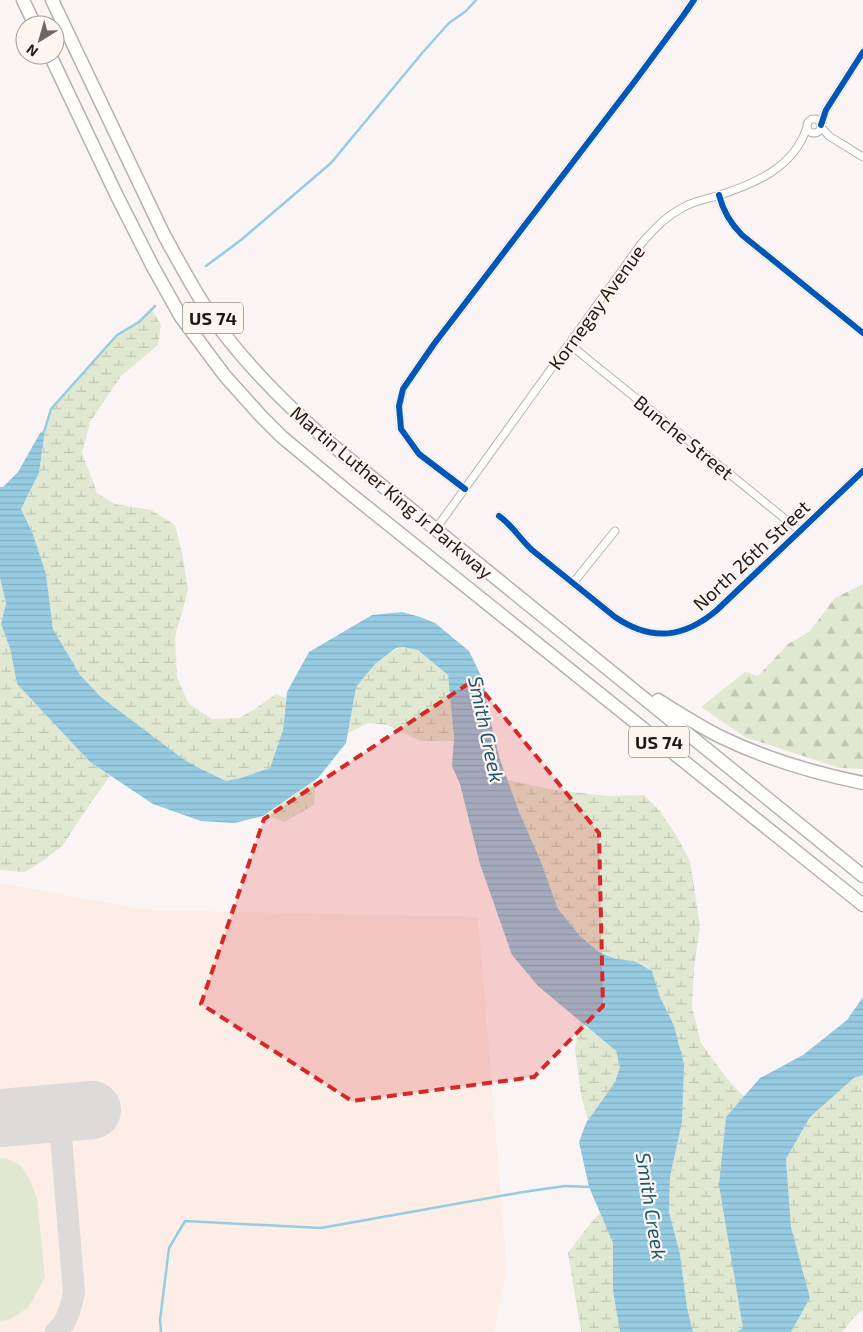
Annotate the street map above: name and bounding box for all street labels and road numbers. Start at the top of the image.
street label: Kornegay Avenue [543,240,649,374]
road number: US 74 [183,302,243,334]
street label: Bunche Street [630,390,738,484]
street label: Martin Luther King Jr Parkway [286,401,498,583]
street label: North 26th Street [688,495,814,615]
road number: US 74 [629,726,689,758]

